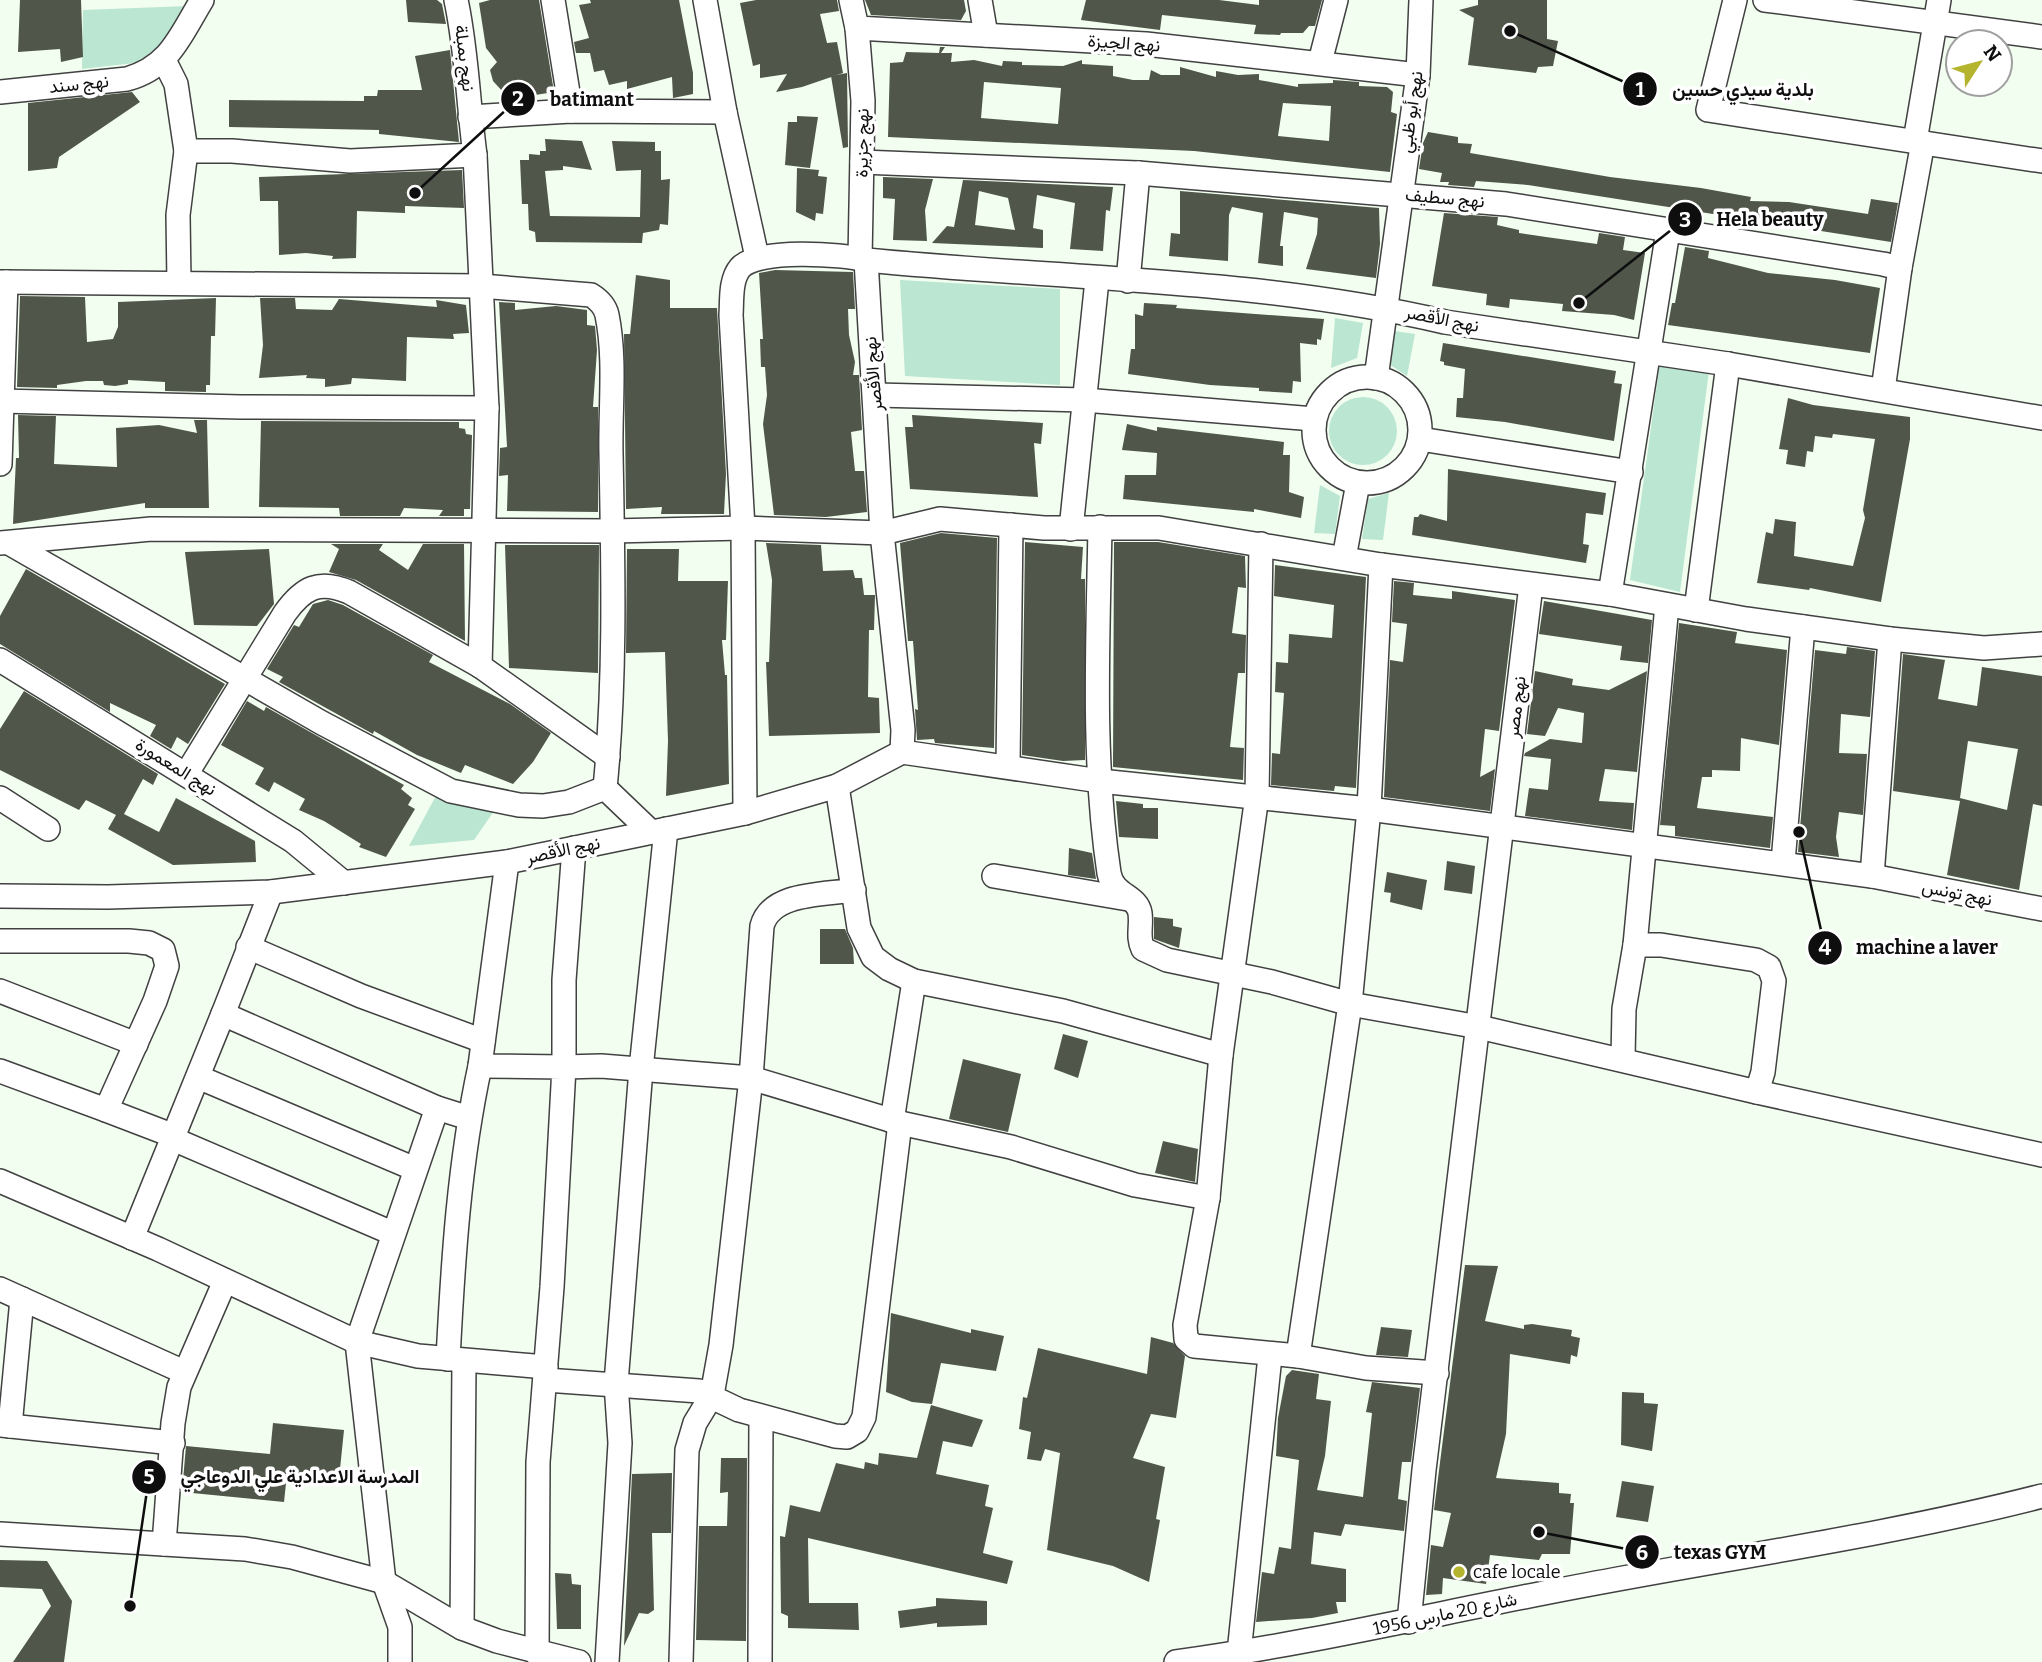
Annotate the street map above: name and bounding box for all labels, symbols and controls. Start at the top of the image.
street label: نهج بمبلة [449,23,480,93]
north arrow [1944,28,2014,98]
street label: نهج الجيزة [1087,29,1161,58]
text: N [1979,41,2006,66]
callout: بلدية سيدي حسين [1623,69,1828,109]
street label: نهج سند [48,70,110,99]
street label: نهج أبو ظبي [1394,70,1432,155]
text: 1 [1635,77,1645,103]
text: بلدية سيدي حسين [1672,78,1814,106]
callout: batimant [501,79,648,119]
text: 2 [512,86,524,112]
text: batimant [550,88,634,111]
street label: نهج جزيرة [850,108,875,178]
street label: نهج سطيف [1404,184,1486,213]
callout: Hela beauty [1668,199,1838,239]
text: 3 [1679,207,1691,233]
text: Hela beauty [1716,208,1824,231]
street label: نهج الأقصر [1402,301,1481,338]
street label: نهج الأقصر [859,336,888,413]
street label: نهج مصر [1501,675,1532,740]
street label: نهج المعمورة [131,733,221,801]
street label: نهج الأقصر [523,831,602,870]
street label: نهج تونس [1920,875,1994,912]
callout: machine a laver [1807,928,2012,968]
text: 4 [1819,935,1832,961]
text: machine a laver [1856,936,1998,959]
callout: المدرسة الاعدادية علي الدوعاجي [132,1457,434,1497]
text: 5 [143,1464,155,1490]
text: المدرسة الاعدادية علي الدوعاجي [180,1465,420,1493]
callout: texas GYM [1625,1532,1780,1572]
text: 6 [1636,1540,1648,1566]
text: texas GYM [1674,1541,1766,1564]
place label: cafe locale [1473,1561,1561,1583]
marker: cafe locale [1451,1564,1467,1580]
street label: شارع 20 مارس 1956 [1371,1588,1519,1641]

